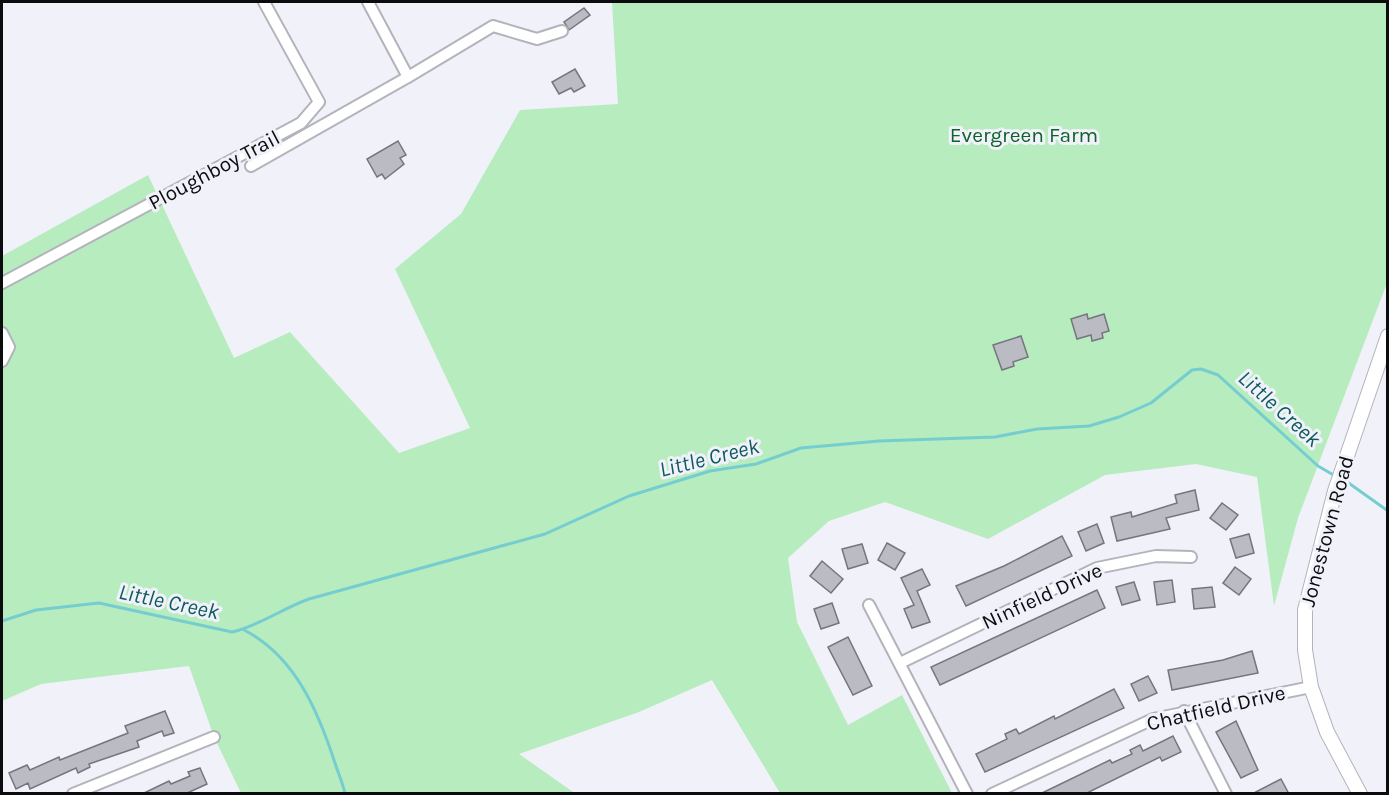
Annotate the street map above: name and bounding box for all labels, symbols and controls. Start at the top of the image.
park label: Evergreen Farm [950,123,1098,147]
street label: Ploughboy Trail [144,125,284,215]
water label: Little Creek [1233,365,1326,453]
water label: Little Creek [657,433,763,483]
street label: Jonestown Road [1295,453,1359,609]
street label: Ninfield Drive [978,558,1106,634]
water label: Little Creek [116,579,222,625]
street label: Chatfield Drive [1144,680,1288,736]

